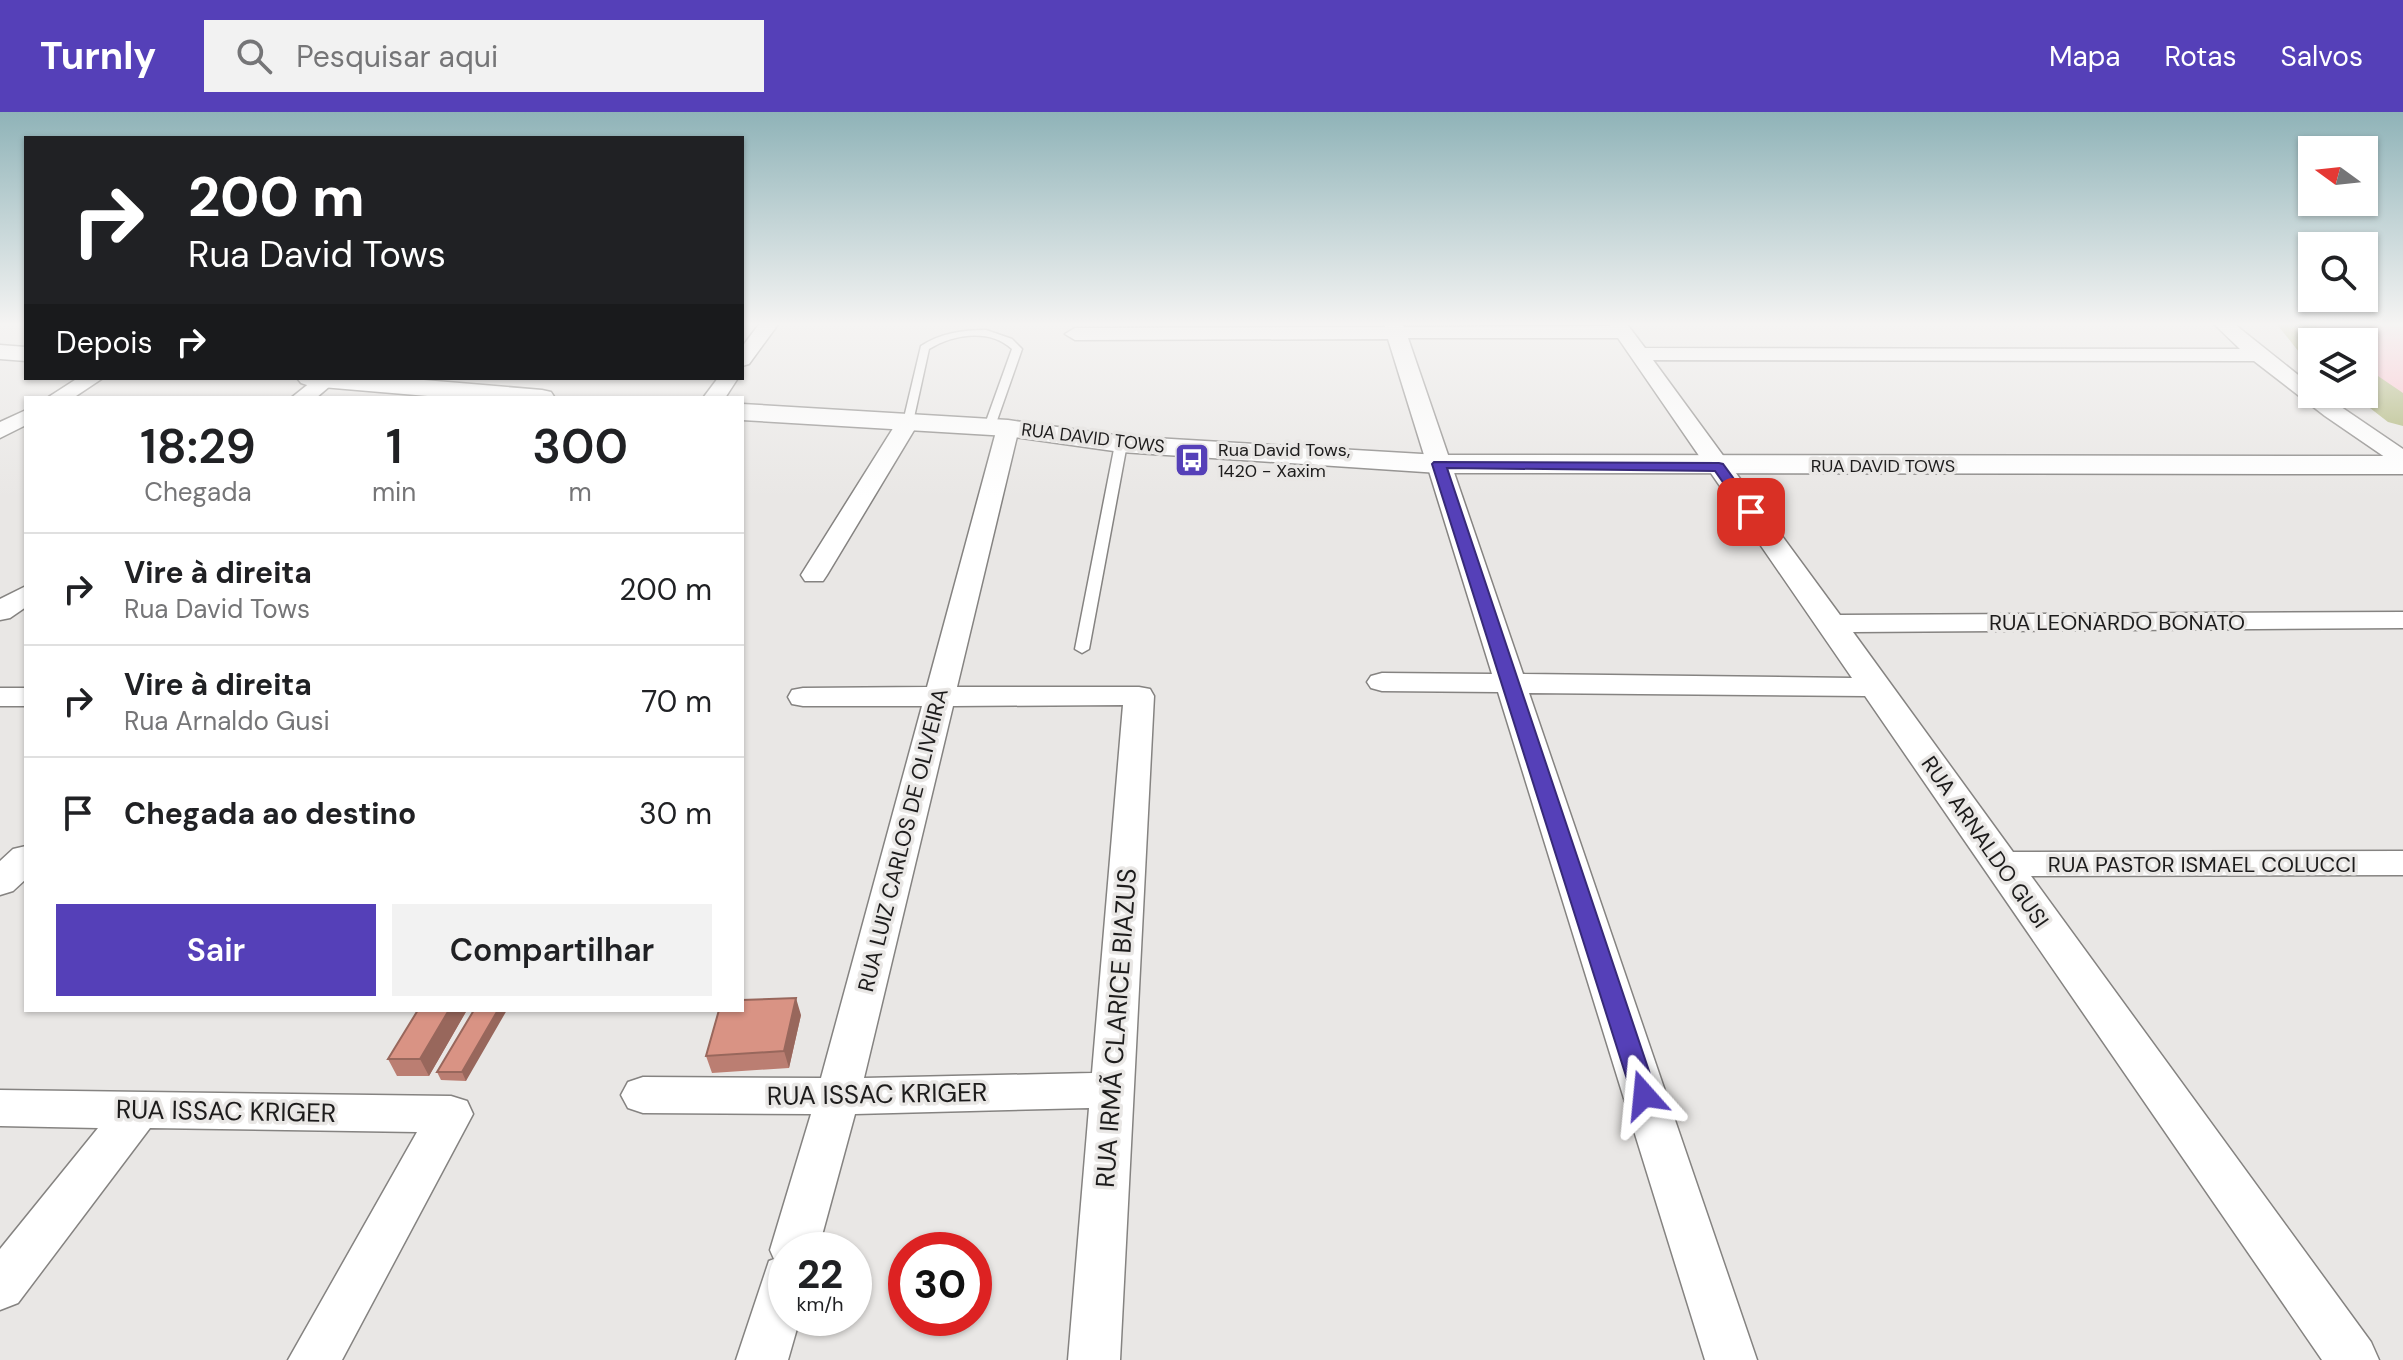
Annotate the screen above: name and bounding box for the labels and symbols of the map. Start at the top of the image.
north arrow [2298,136,2378,216]
street label: RUA DAVID TOWS [1020,417,1166,459]
place label: Rua David Tows, 1420 - Xaxim [1218,438,1350,483]
bus stop icon: Rua David Tows, 1420 - Xaxim [1173,441,1211,479]
street label: RUA DAVID TOWS [1811,454,1955,478]
pin [1717,478,1785,546]
street label: RUA LEONARDO BONATO [1989,608,2245,637]
street label: RUA LUIZ CARLOS DE OLIVEIRA [851,685,955,995]
street label: RUA ARNALDO GUSI [1915,750,2055,934]
street label: RUA PASTOR ISMAEL COLUCCI [2048,850,2356,879]
street label: RUA IRMÃ CLARICE BIAZUS [1088,867,1144,1189]
position arrow [1602,1053,1686,1137]
street label: RUA ISSAC KRIGER [766,1075,988,1113]
street label: RUA ISSAC KRIGER [115,1092,337,1130]
speed limit sign: 30 [888,1232,992,1336]

